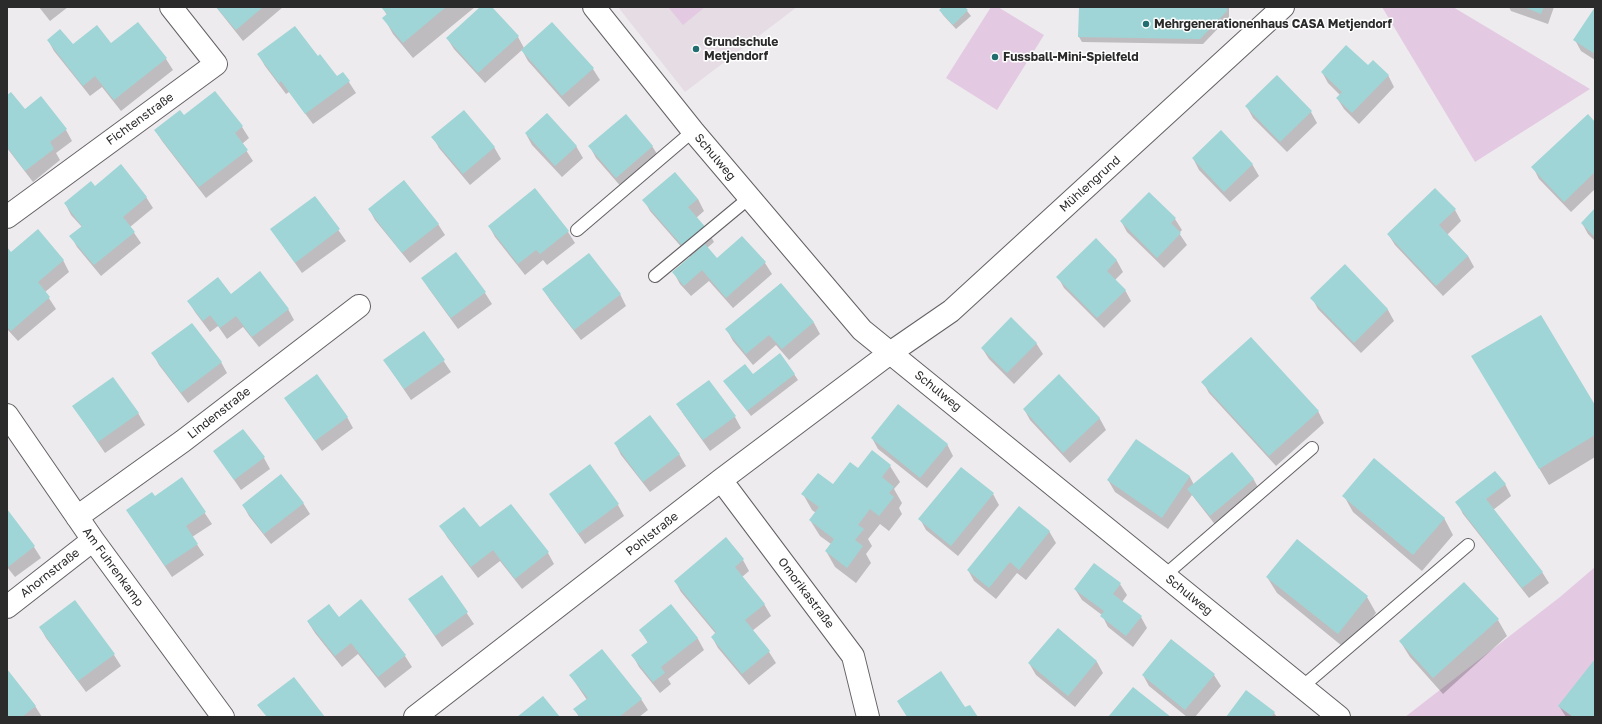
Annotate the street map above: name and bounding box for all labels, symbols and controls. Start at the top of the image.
place label: Mehrgenerationenhaus CASA Metjendorf [1154,17,1392,31]
marker: Mehrgenerationenhaus CASA Metjendorf [1141,19,1151,29]
place label: Grundschule Metjendorf [704,35,778,63]
marker: Grundschule Metjendorf [691,44,701,54]
place label: Fussball-Mini-Spielfeld [1003,50,1139,64]
marker: Fussball-Mini-Spielfeld [990,52,1000,62]
street label: Fichtenstraße [104,90,176,148]
street label: Schulweg [691,131,739,183]
street label: Mühlengrund [1057,153,1123,215]
street label: Schulweg [912,368,964,414]
street label: Lindenstraße [185,384,253,442]
street label: Pohlstraße [623,509,681,559]
street label: Am Fuhrenkamp [80,525,146,609]
street label: Ahornstraße [18,545,82,601]
street label: Omorikastraße [775,555,837,631]
street label: Schulweg [1163,572,1215,618]

